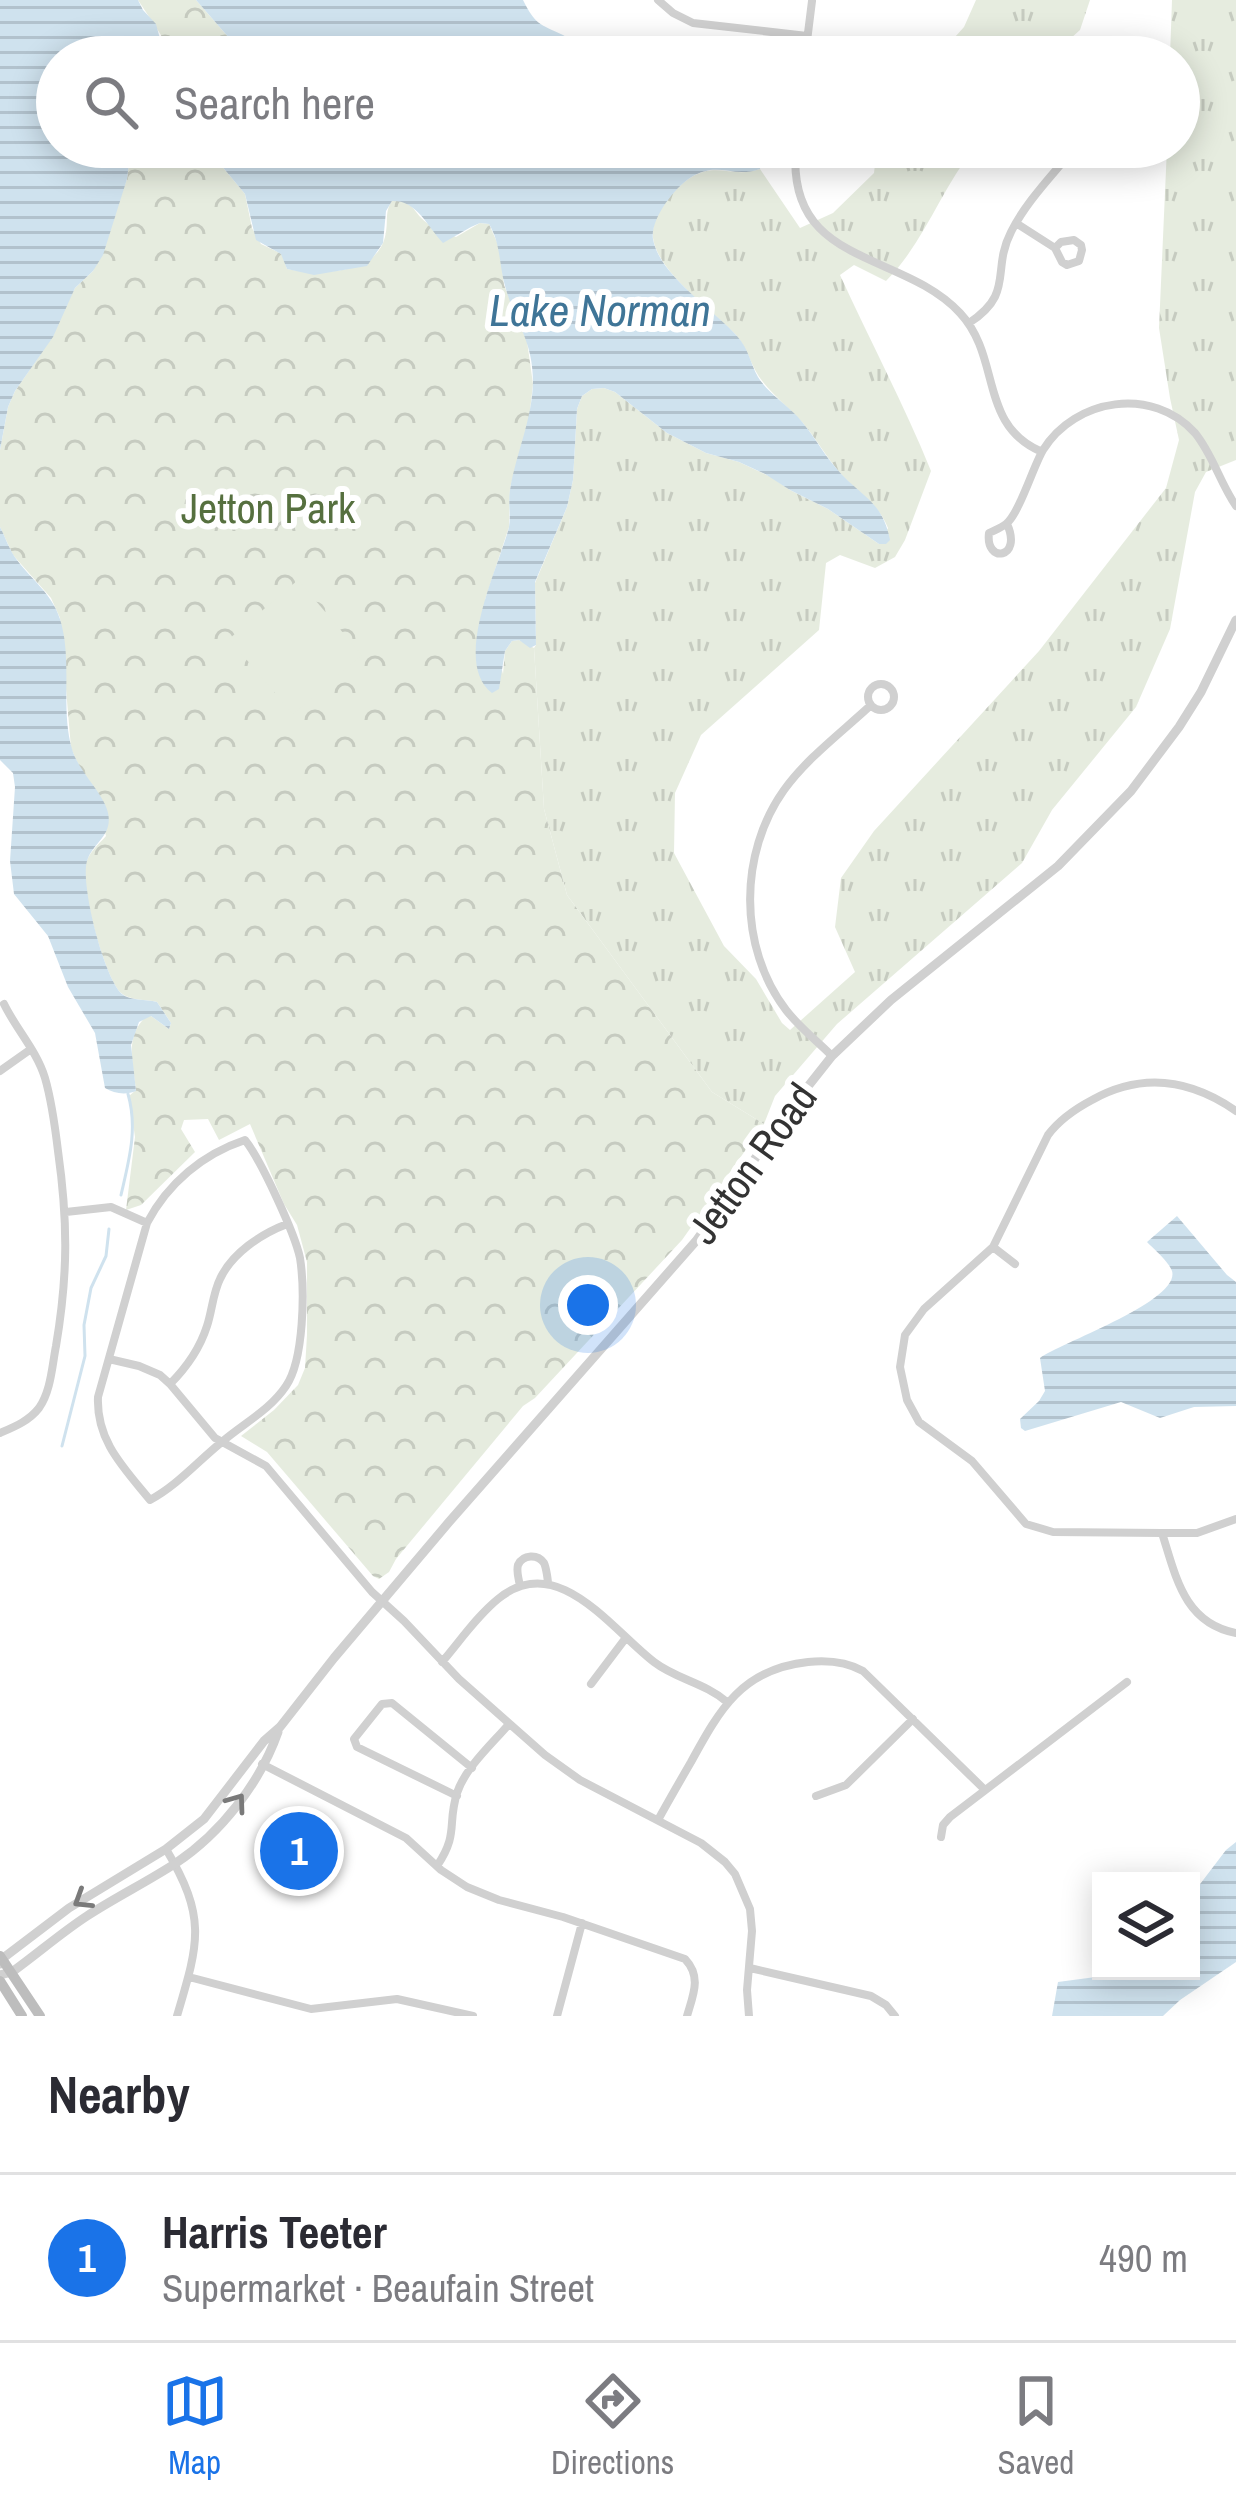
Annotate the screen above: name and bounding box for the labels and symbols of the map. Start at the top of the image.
water label: Lake Norman [489,279,711,340]
park label: Jetton Park [181,480,356,536]
street label: Jetton Road [675,1071,829,1255]
your location [558,1275,618,1335]
one-way arrow [223,1793,245,1815]
pin: 1 [260,1806,338,1896]
one-way arrow [73,1886,95,1908]

